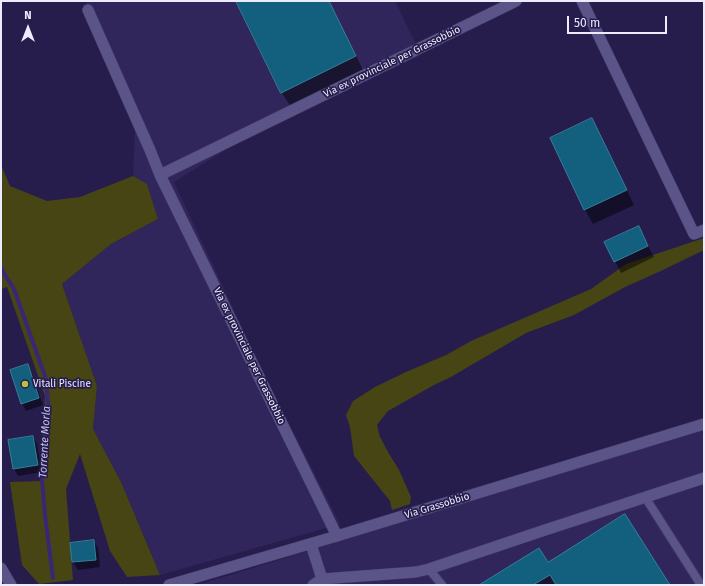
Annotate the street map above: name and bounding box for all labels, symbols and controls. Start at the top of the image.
north arrow [8,8,48,48]
scale bar [569,8,669,34]
text: N [24,9,32,22]
text: 50 m [574,16,600,30]
street label: Via ex provinciale per Grassobbio [322,24,462,100]
street label: Via ex provinciale per Grassobbio [211,286,287,426]
place label: Vitali Piscine [33,378,91,390]
marker: Vitali Piscine [20,379,30,389]
water label: Torrente Morla [37,406,53,478]
street label: Via Grassobbio [403,490,471,522]

